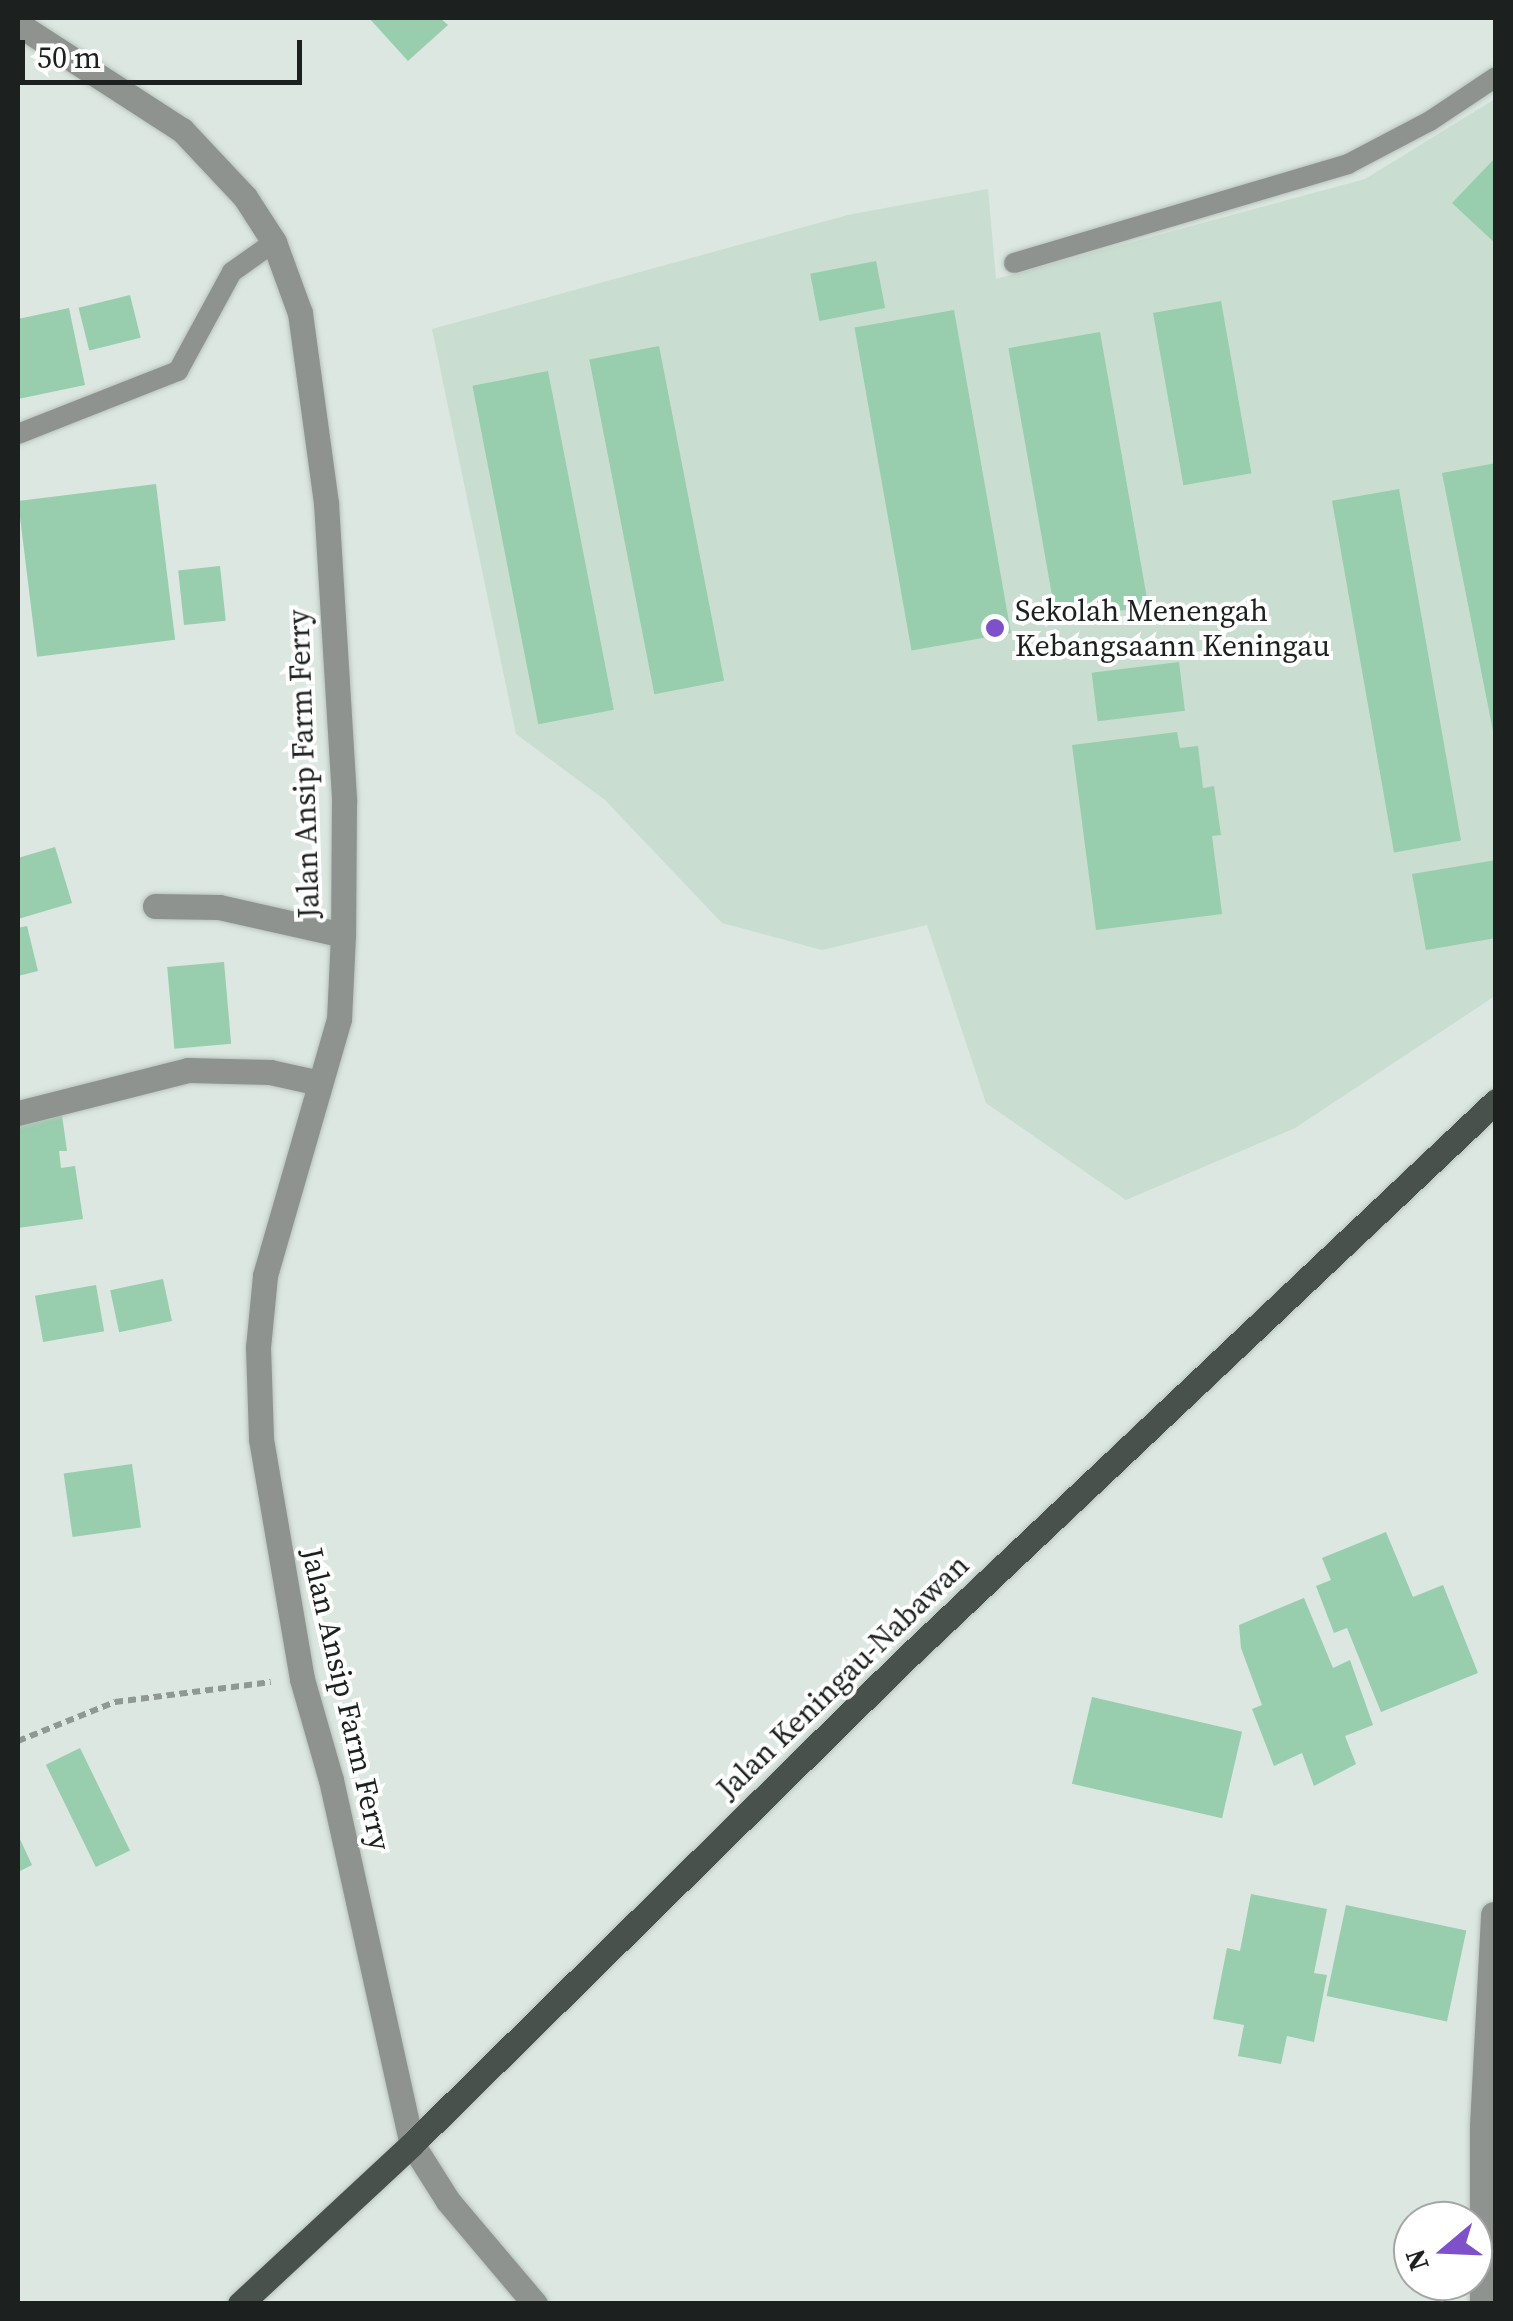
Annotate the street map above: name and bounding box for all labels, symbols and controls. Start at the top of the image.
scale bar [25,20,308,82]
text: 50 m [37,37,101,78]
place label: Sekolah Menengah Kebangsaann Keningau [1015,593,1330,664]
street label: Jalan Ansip Farm Ferry [281,609,327,919]
marker: Sekolah Menengah Kebangsaann Keningau [984,617,1006,639]
street label: Jalan Ansip Farm Ferry [294,1544,398,1854]
street label: Jalan Keningau-Nabawan [710,1547,976,1807]
north arrow [1393,2201,1493,2301]
text: N [1395,2244,1438,2276]

